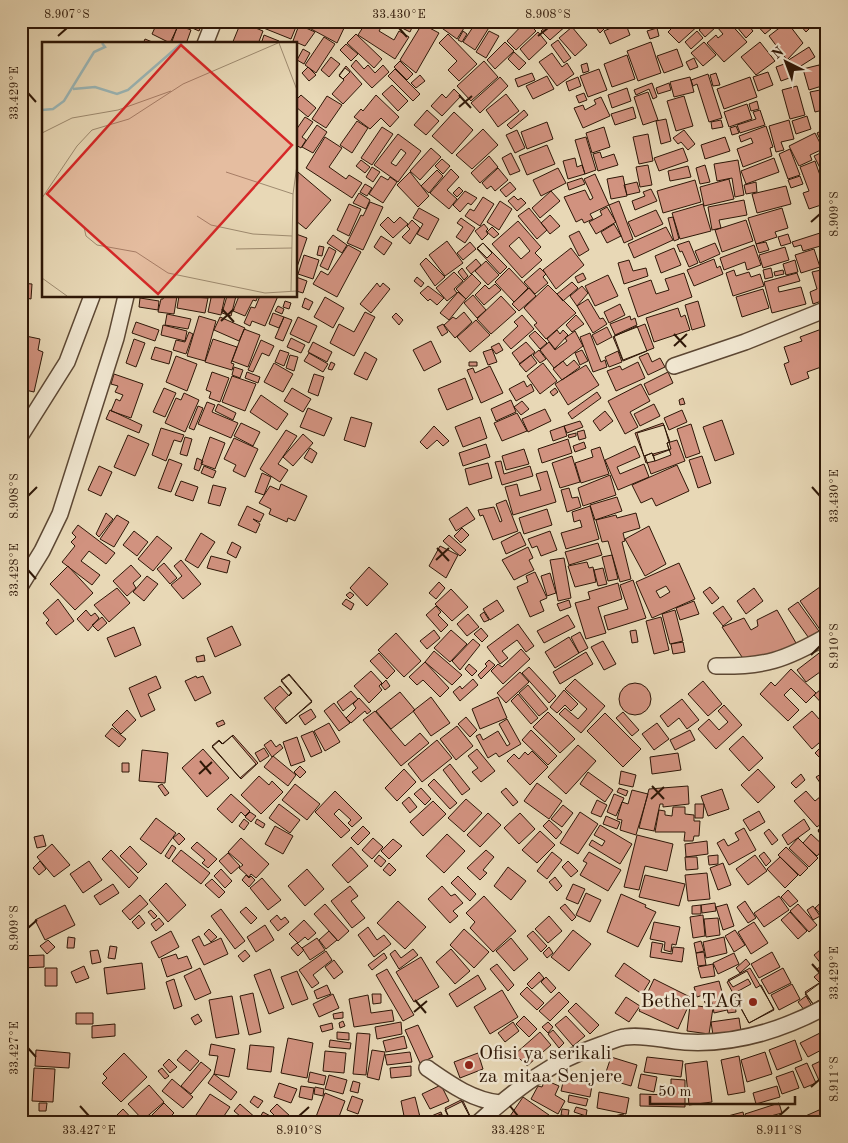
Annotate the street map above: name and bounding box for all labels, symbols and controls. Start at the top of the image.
text: 8.907°S [44,9,90,21]
text: 33.430°E [372,9,426,21]
text: 8.908°S [525,9,571,21]
north arrow [760,38,810,88]
inset map [42,42,298,298]
text: N [769,44,787,62]
text: 33.429°E [9,66,21,120]
text: 8.909°S [829,191,841,237]
text: 33.430°E [829,469,841,523]
text: 8.908°S [9,473,21,519]
text: 33.428°E [9,543,21,597]
text: 8.910°S [829,623,841,669]
text: 8.909°S [9,905,21,951]
text: 33.429°E [829,946,841,1000]
place label: Bethel TAG [641,992,743,1012]
marker: Bethel TAG [747,996,759,1008]
text: 33.427°E [9,1021,21,1075]
place label: Ofisi ya serikali za mitaa Senjere [479,1044,622,1087]
text: 8.911°S [829,1056,841,1102]
marker: Ofisi ya serikali za mitaa Senjere [463,1059,475,1071]
scale bar [650,1073,796,1105]
text: 50 m [658,1085,692,1100]
text: 33.427°E [62,1125,116,1137]
text: 8.910°S [276,1125,322,1137]
text: 33.428°E [491,1125,545,1137]
text: 8.911°S [756,1125,802,1137]

